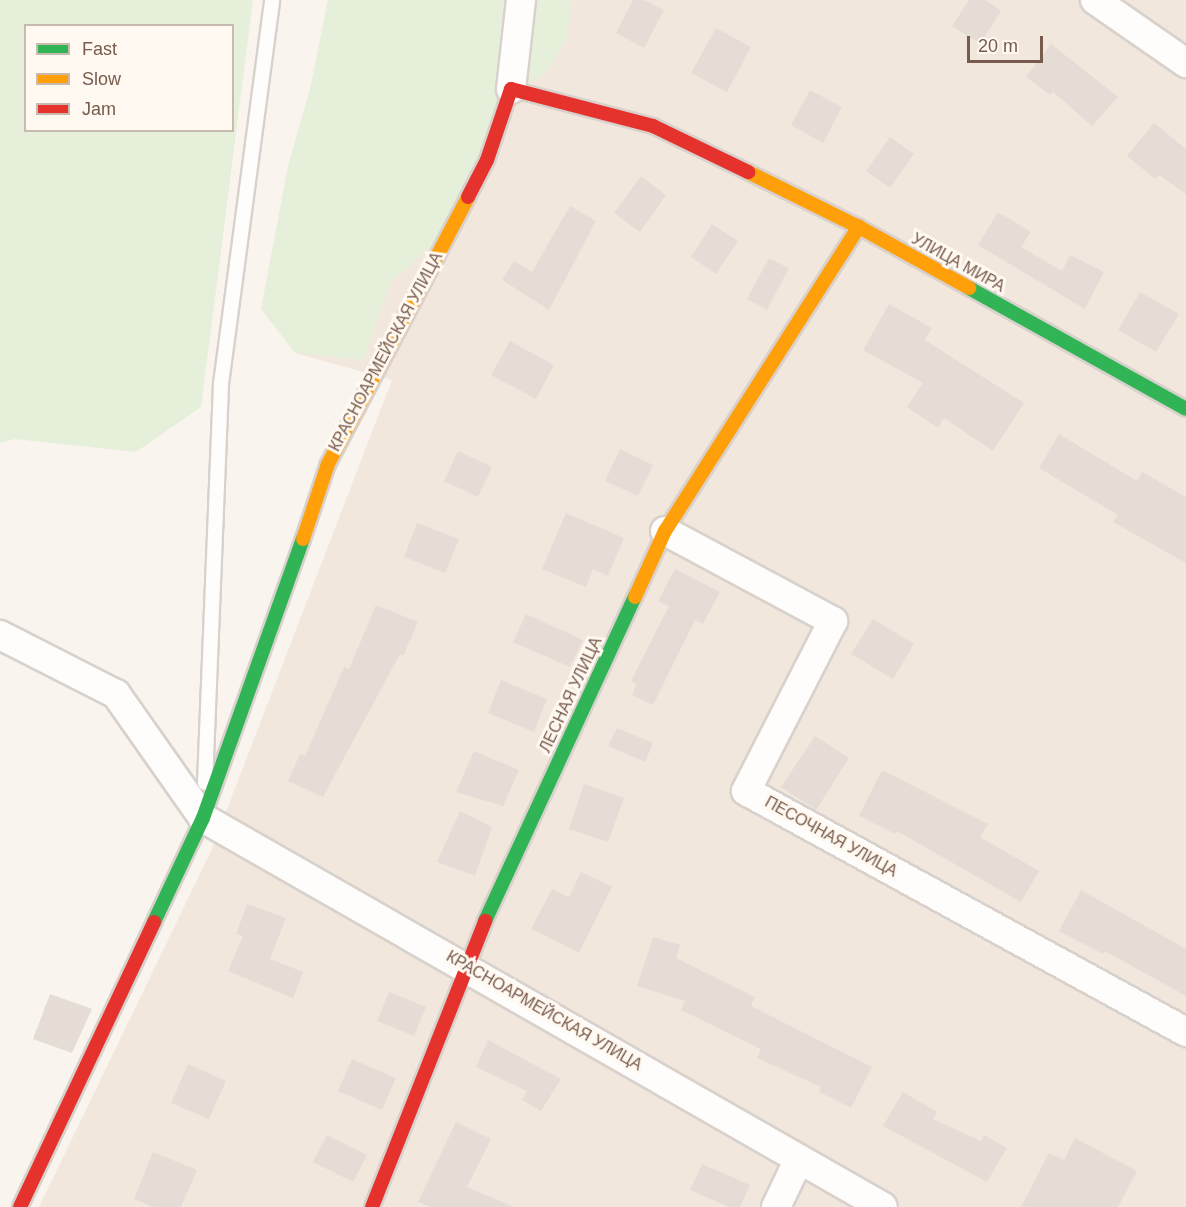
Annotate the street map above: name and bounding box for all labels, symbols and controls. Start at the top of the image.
legend [24,24,234,132]
scale bar [970,24,1046,62]
text: 20 m [978,36,1018,56]
text: Fast [82,39,117,59]
text: Slow [82,69,121,89]
text: Jam [82,99,116,119]
street label: УЛИЦА МИРА [908,229,1008,297]
street label: КРАСНОАРМЕЙСКАЯ УЛИЦА [325,249,447,455]
street label: ЛЕСНАЯ УЛИЦА [536,634,606,756]
street label: ПЕСОЧНАЯ УЛИЦА [761,793,901,881]
street label: КРАСНОАРМЕЙСКАЯ УЛИЦА [443,947,645,1075]

